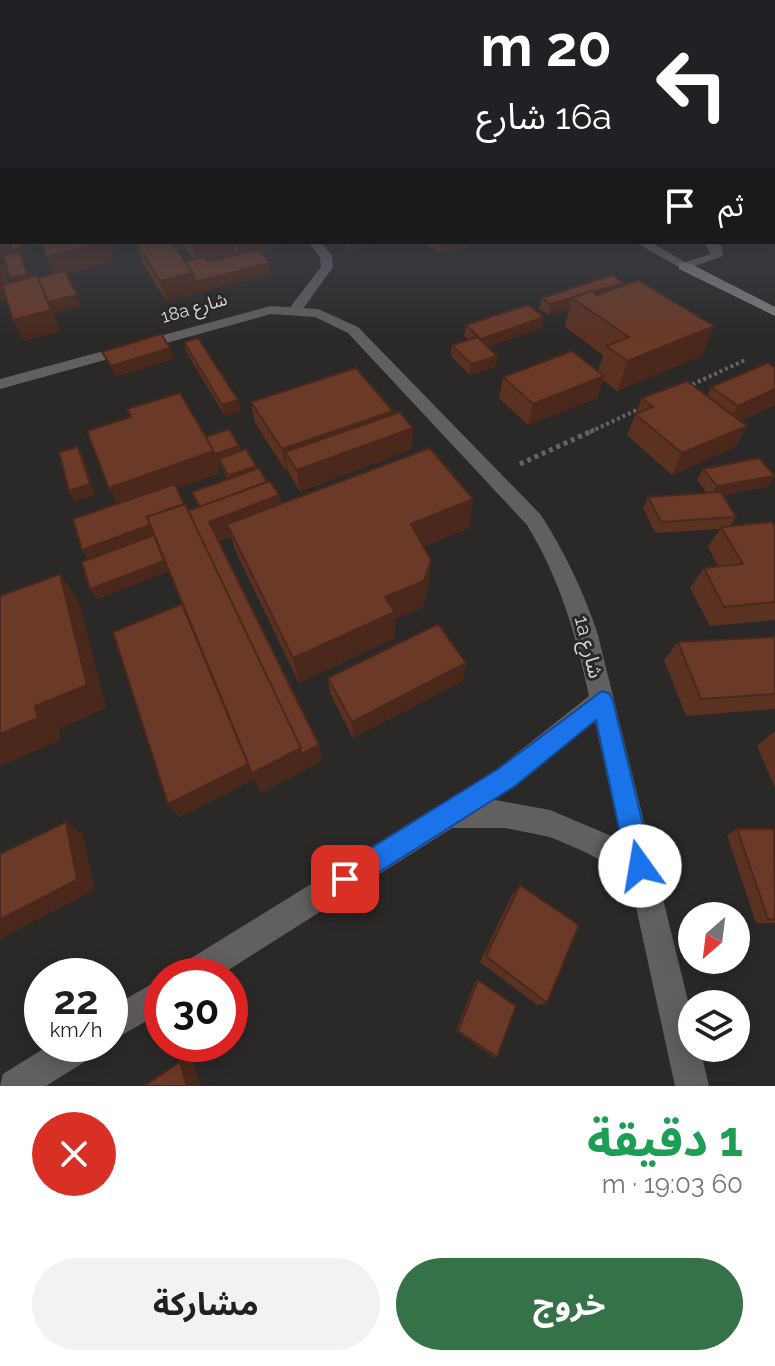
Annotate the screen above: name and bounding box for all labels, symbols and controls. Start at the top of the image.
text: 20 m [480,13,612,79]
icon: left [640,32,744,136]
text: 16a شارع [476,95,612,137]
icon: arrive [658,184,702,228]
text: ثم [718,188,744,223]
street label: 18a شارع [158,288,230,331]
street label: 1a شارع [567,613,608,681]
position arrow [598,824,682,908]
pin [311,845,379,913]
icon: arrive [323,857,367,901]
north arrow [678,902,750,974]
map controls [678,902,750,1062]
speed limit sign: 30 [144,958,248,1062]
text: 22 [53,976,99,1023]
button: layers [678,990,750,1062]
text: km/h [50,1018,102,1042]
text: 1 دقيقة [587,1111,743,1167]
button: close [32,1112,116,1196]
text: 60 m · 19:03 [602,1169,743,1199]
button: مشاركة [32,1258,380,1350]
button: خروج [396,1258,743,1350]

